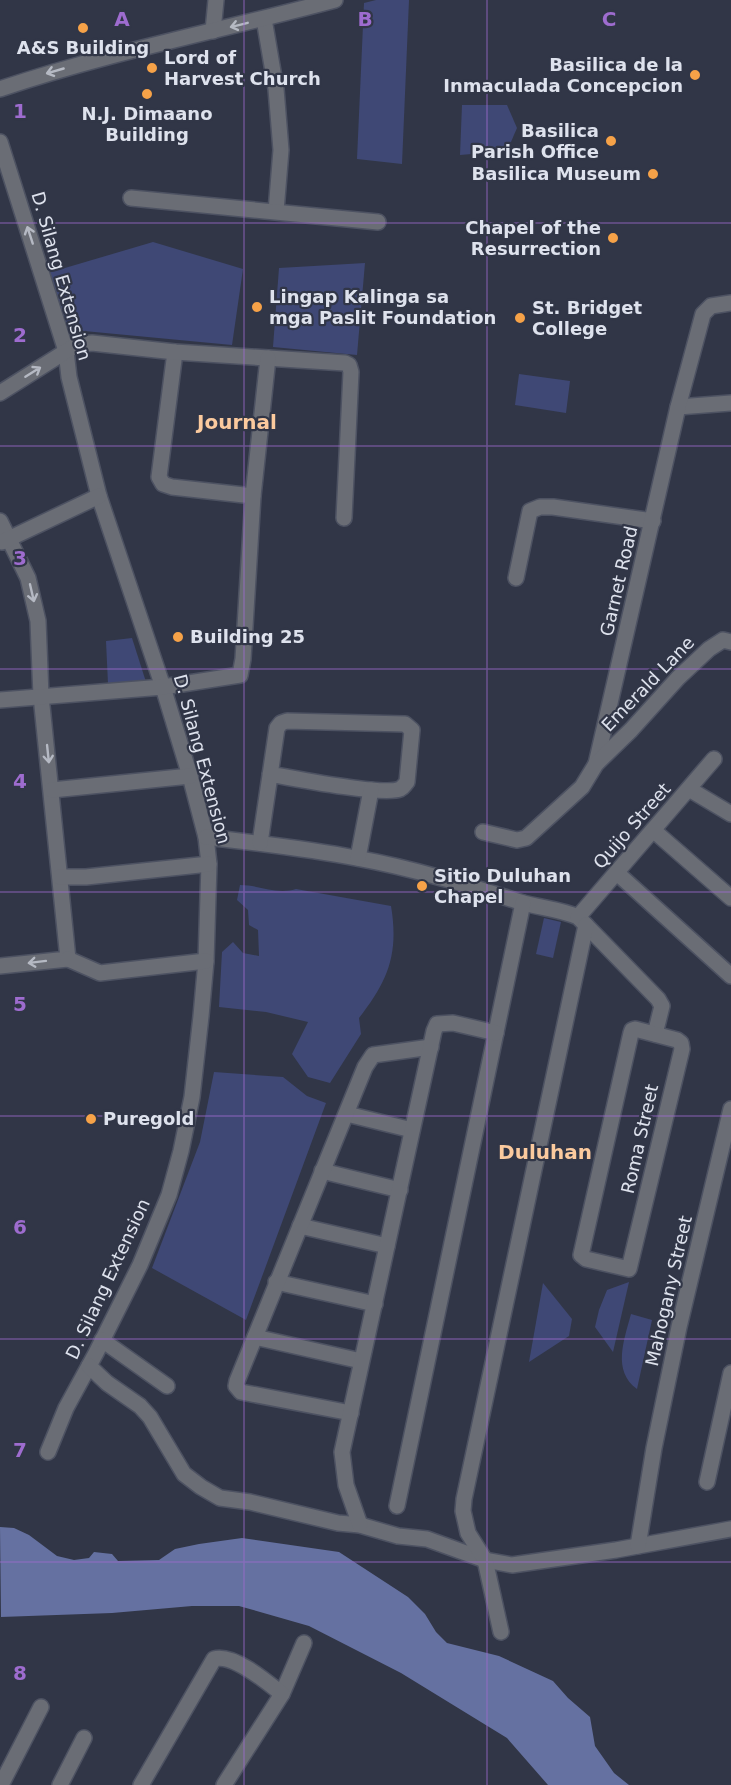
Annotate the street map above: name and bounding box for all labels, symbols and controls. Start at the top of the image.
text: A [114,7,130,31]
text: B [357,7,373,31]
text: C [602,7,616,31]
one-way arrow [229,19,248,31]
marker: A&S Building [76,21,90,35]
place label: A&S Building [17,37,149,58]
place label: Lord of Harvest Church [164,47,321,89]
place label: Basilica de la Inmaculada Concepcion [443,54,683,96]
marker: Lord of Harvest Church [145,61,159,75]
one-way arrow [46,66,65,78]
marker: Basilica de la Inmaculada Concepcion [688,68,702,82]
marker: N.J. Dimaano Building [140,87,154,101]
text: 1 [13,99,27,123]
place label: N.J. Dimaano Building [81,103,213,145]
place label: Basilica Parish Office [471,120,599,162]
marker: Basilica Parish Office [604,134,618,148]
place label: Basilica Museum [472,163,641,184]
marker: Basilica Museum [646,167,660,181]
street label: D. Silang Extension [27,189,96,363]
place label: Chapel of the Resurrection [465,217,601,259]
one-way arrow [24,226,35,245]
marker: Chapel of the Resurrection [606,231,620,245]
place label: Lingap Kalinga sa mga Paslit Foundation [269,286,496,328]
place label: St. Bridget College [532,297,642,339]
marker: Lingap Kalinga sa mga Paslit Foundation [250,300,264,314]
marker: St. Bridget College [513,311,527,325]
text: 2 [13,323,27,347]
one-way arrow [24,366,41,378]
district label: Journal [195,410,277,434]
street label: Garnet Road [596,524,641,638]
text: 3 [13,546,27,570]
one-way arrow [27,583,38,602]
place label: Building 25 [190,626,305,647]
marker: Building 25 [171,630,185,644]
street label: Emerald Lane [597,632,698,736]
street label: D. Silang Extension [170,672,235,846]
one-way arrow [42,744,53,763]
text: 4 [13,769,27,793]
street label: Quijo Street [589,778,675,873]
place label: Sitio Duluhan Chapel [434,865,571,907]
marker: Sitio Duluhan Chapel [415,879,429,893]
one-way arrow [28,957,48,968]
text: 5 [13,992,27,1016]
street label: Roma Street [617,1082,662,1196]
place label: Puregold [103,1108,194,1129]
marker: Puregold [84,1112,98,1126]
district label: Duluhan [498,1140,592,1164]
street label: D. Silang Extension [61,1195,154,1362]
street label: Mahogany Street [641,1214,696,1368]
text: 6 [13,1215,27,1239]
text: 7 [13,1438,27,1462]
text: 8 [13,1661,27,1685]

